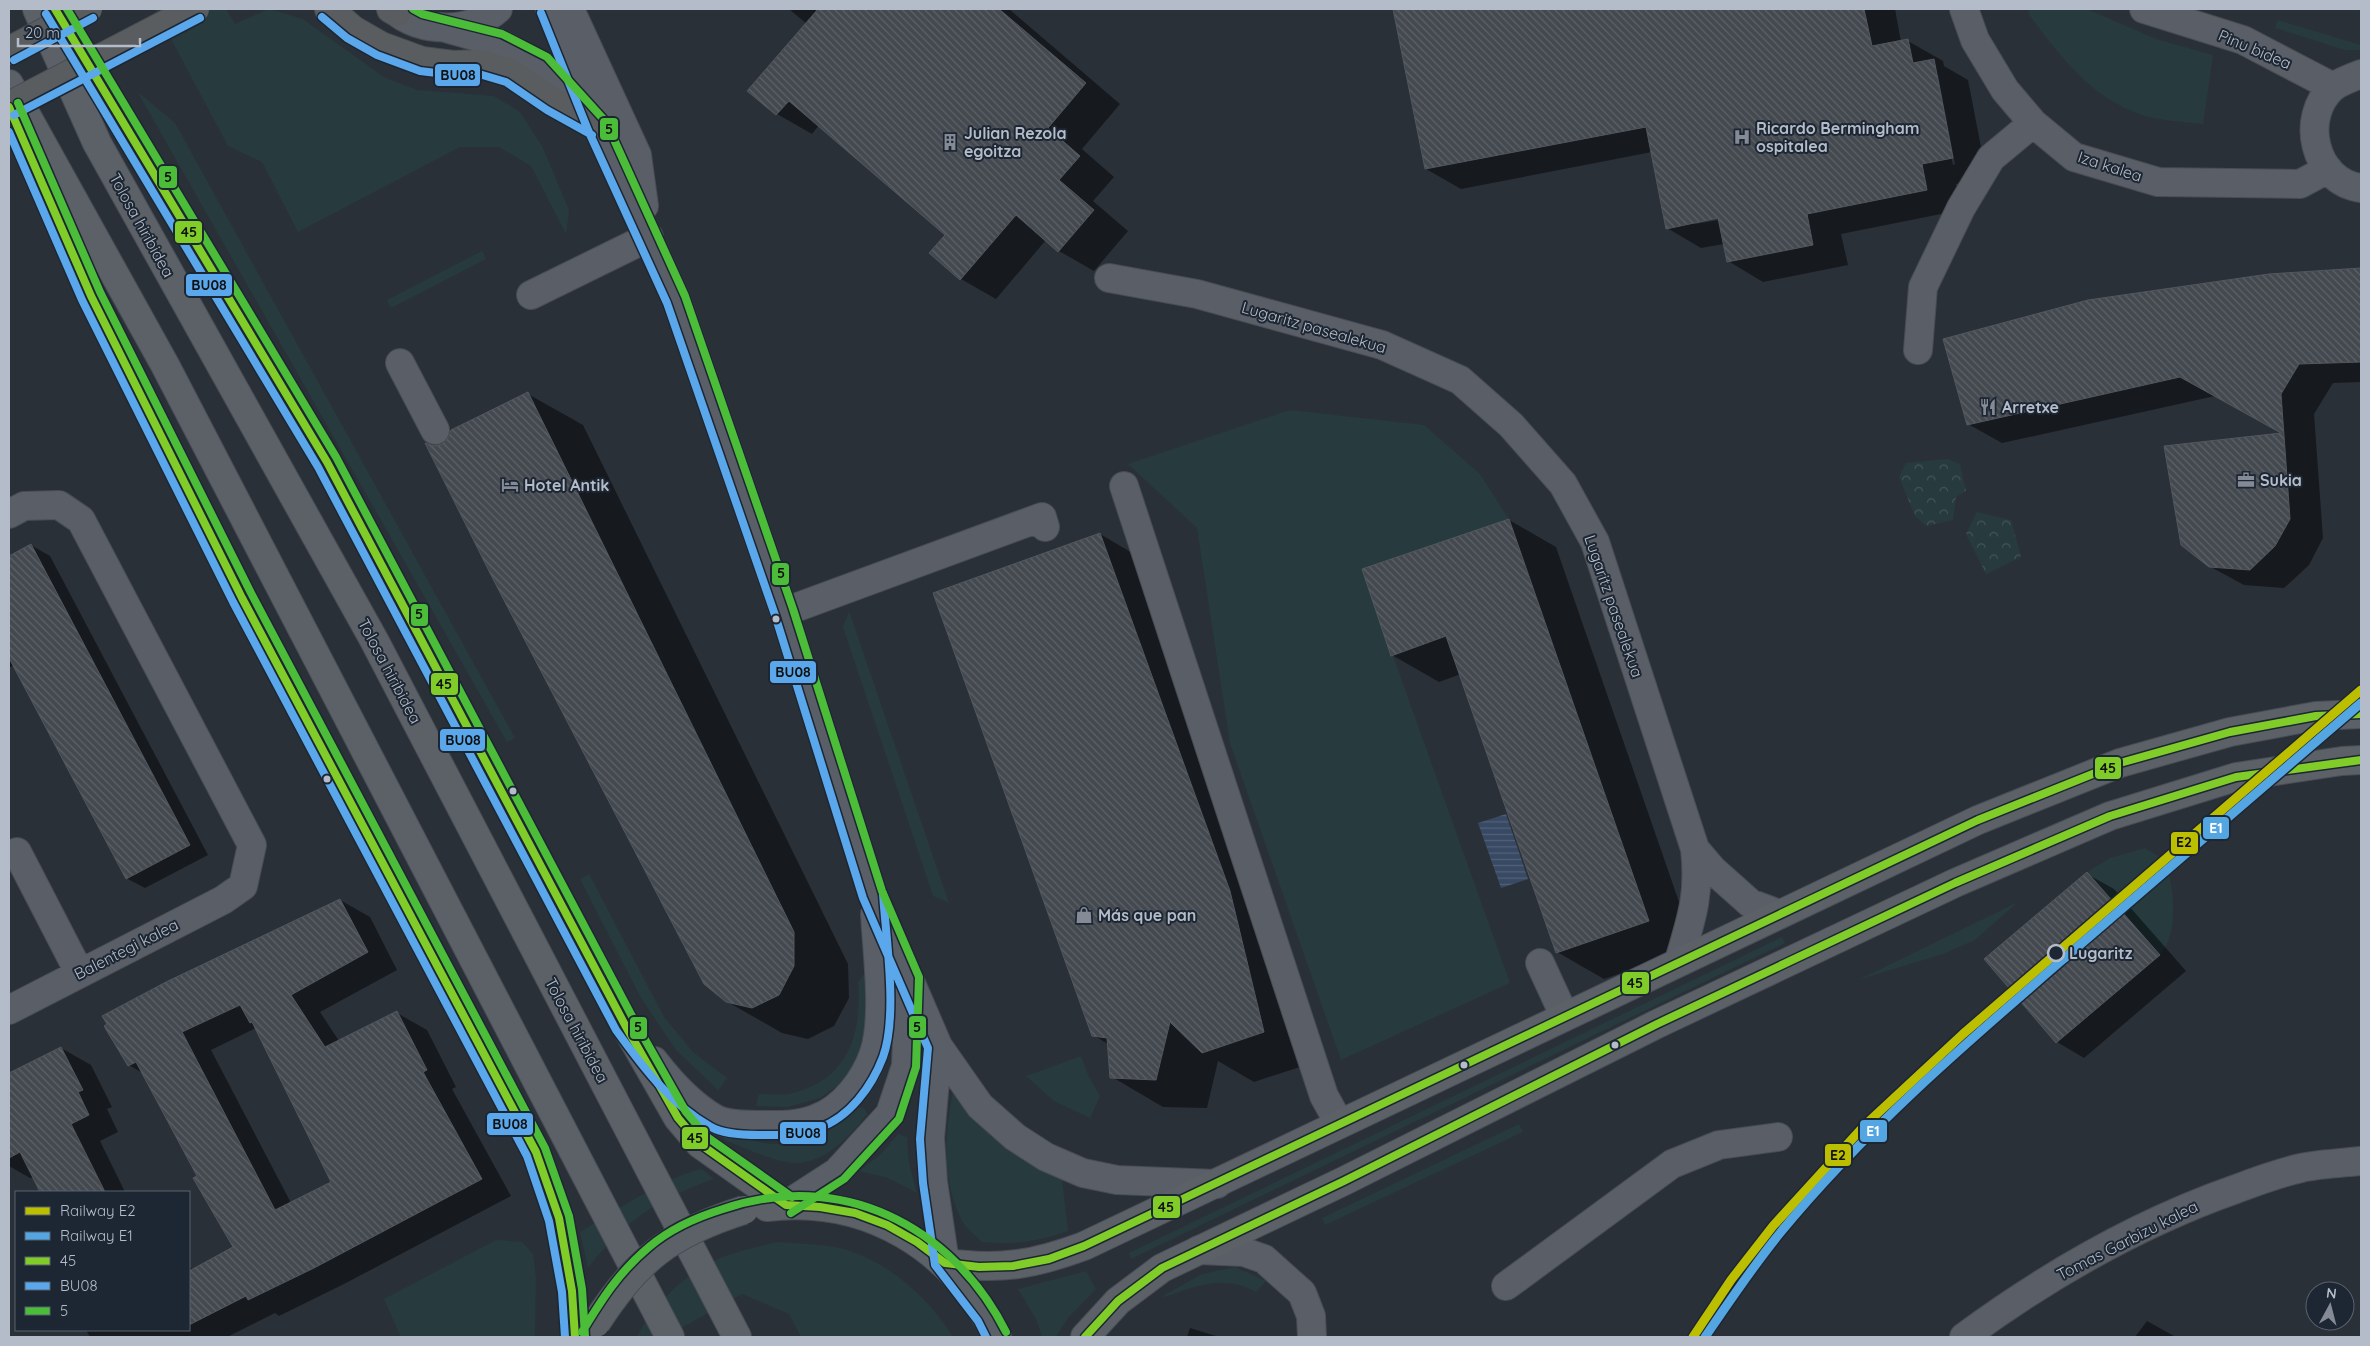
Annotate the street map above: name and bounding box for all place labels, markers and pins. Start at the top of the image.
place label: Ricardo Bermingham ospitalea [1756,118,1920,156]
place label: Julian Rezola egoitza [964,123,1067,161]
hospital icon: Ricardo Bermingham ospitalea [1732,127,1752,147]
building icon: Julian Rezola egoitza [940,132,960,152]
restaurant icon: Arretxe [1978,397,1998,417]
place label: Arretxe [2002,397,2059,417]
office icon: Sukia [2236,470,2256,490]
place label: Sukia [2260,470,2302,490]
hotel icon: Hotel Antik [500,475,520,495]
place label: Hotel Antik [524,475,609,495]
unlabelled marker [771,614,781,624]
unlabelled marker [322,774,332,784]
unlabelled marker [508,786,518,796]
shop icon: Más que pan [1074,905,1094,925]
place label: Más que pan [1098,905,1196,925]
place label: Lugaritz [2069,943,2133,963]
marker: Lugaritz [2047,944,2065,962]
unlabelled marker [1610,1040,1620,1050]
unlabelled marker [1459,1060,1469,1070]

